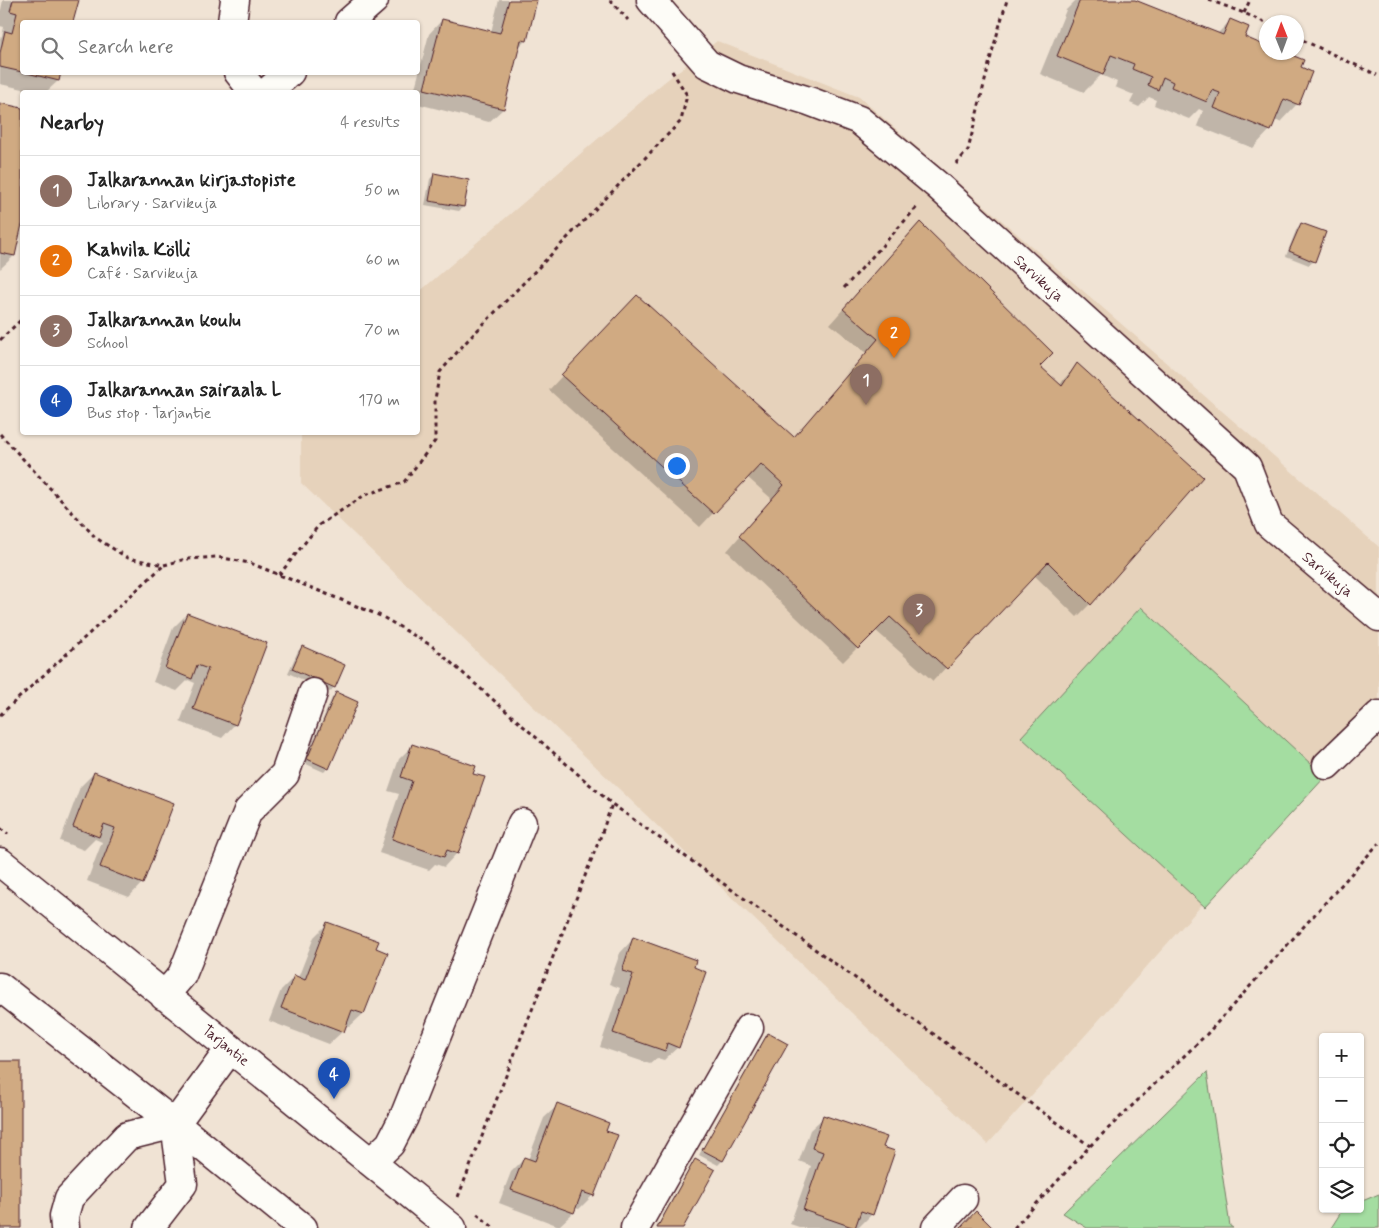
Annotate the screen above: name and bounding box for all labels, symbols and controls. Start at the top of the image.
north arrow [1259,15,1304,60]
search box [20,20,420,75]
icon: search [38,34,66,62]
text: Search here [78,35,174,60]
text: Nearby [40,109,104,137]
text: 4 results [340,112,400,133]
text: Jalkarannan kirjastopiste [87,168,296,193]
text: 1 [52,180,60,201]
text: 50 m [364,180,400,201]
text: Library · Sarvikuja [87,193,217,214]
text: Kahvila Kölli [87,238,190,263]
text: 2 [52,250,60,271]
text: 60 m [366,250,400,271]
street label: Sarvikuja [1009,251,1068,307]
text: Café · Sarvikuja [87,263,198,284]
text: Jalkarannan koulu [87,308,241,333]
pin: 2 [878,317,910,358]
text: 3 [52,320,60,341]
text: 70 m [364,320,400,341]
text: School [87,333,128,354]
pin: 1 [850,364,882,405]
text: Jalkarannan sairaala L [87,378,281,403]
text: 4 [51,390,61,411]
text: 170 m [358,390,400,411]
text: Bus stop · Tarjantie [87,403,211,424]
your location [664,453,690,479]
street label: Sarvikuja [1298,547,1357,602]
pin: 3 [903,594,935,635]
street label: Tarjantie [198,1021,253,1071]
map controls [1319,1033,1364,1213]
button: + [1319,1033,1364,1078]
pin: 4 [318,1058,350,1099]
button: − [1319,1078,1364,1123]
button: locate [1319,1123,1364,1168]
button: layers [1319,1168,1364,1213]

